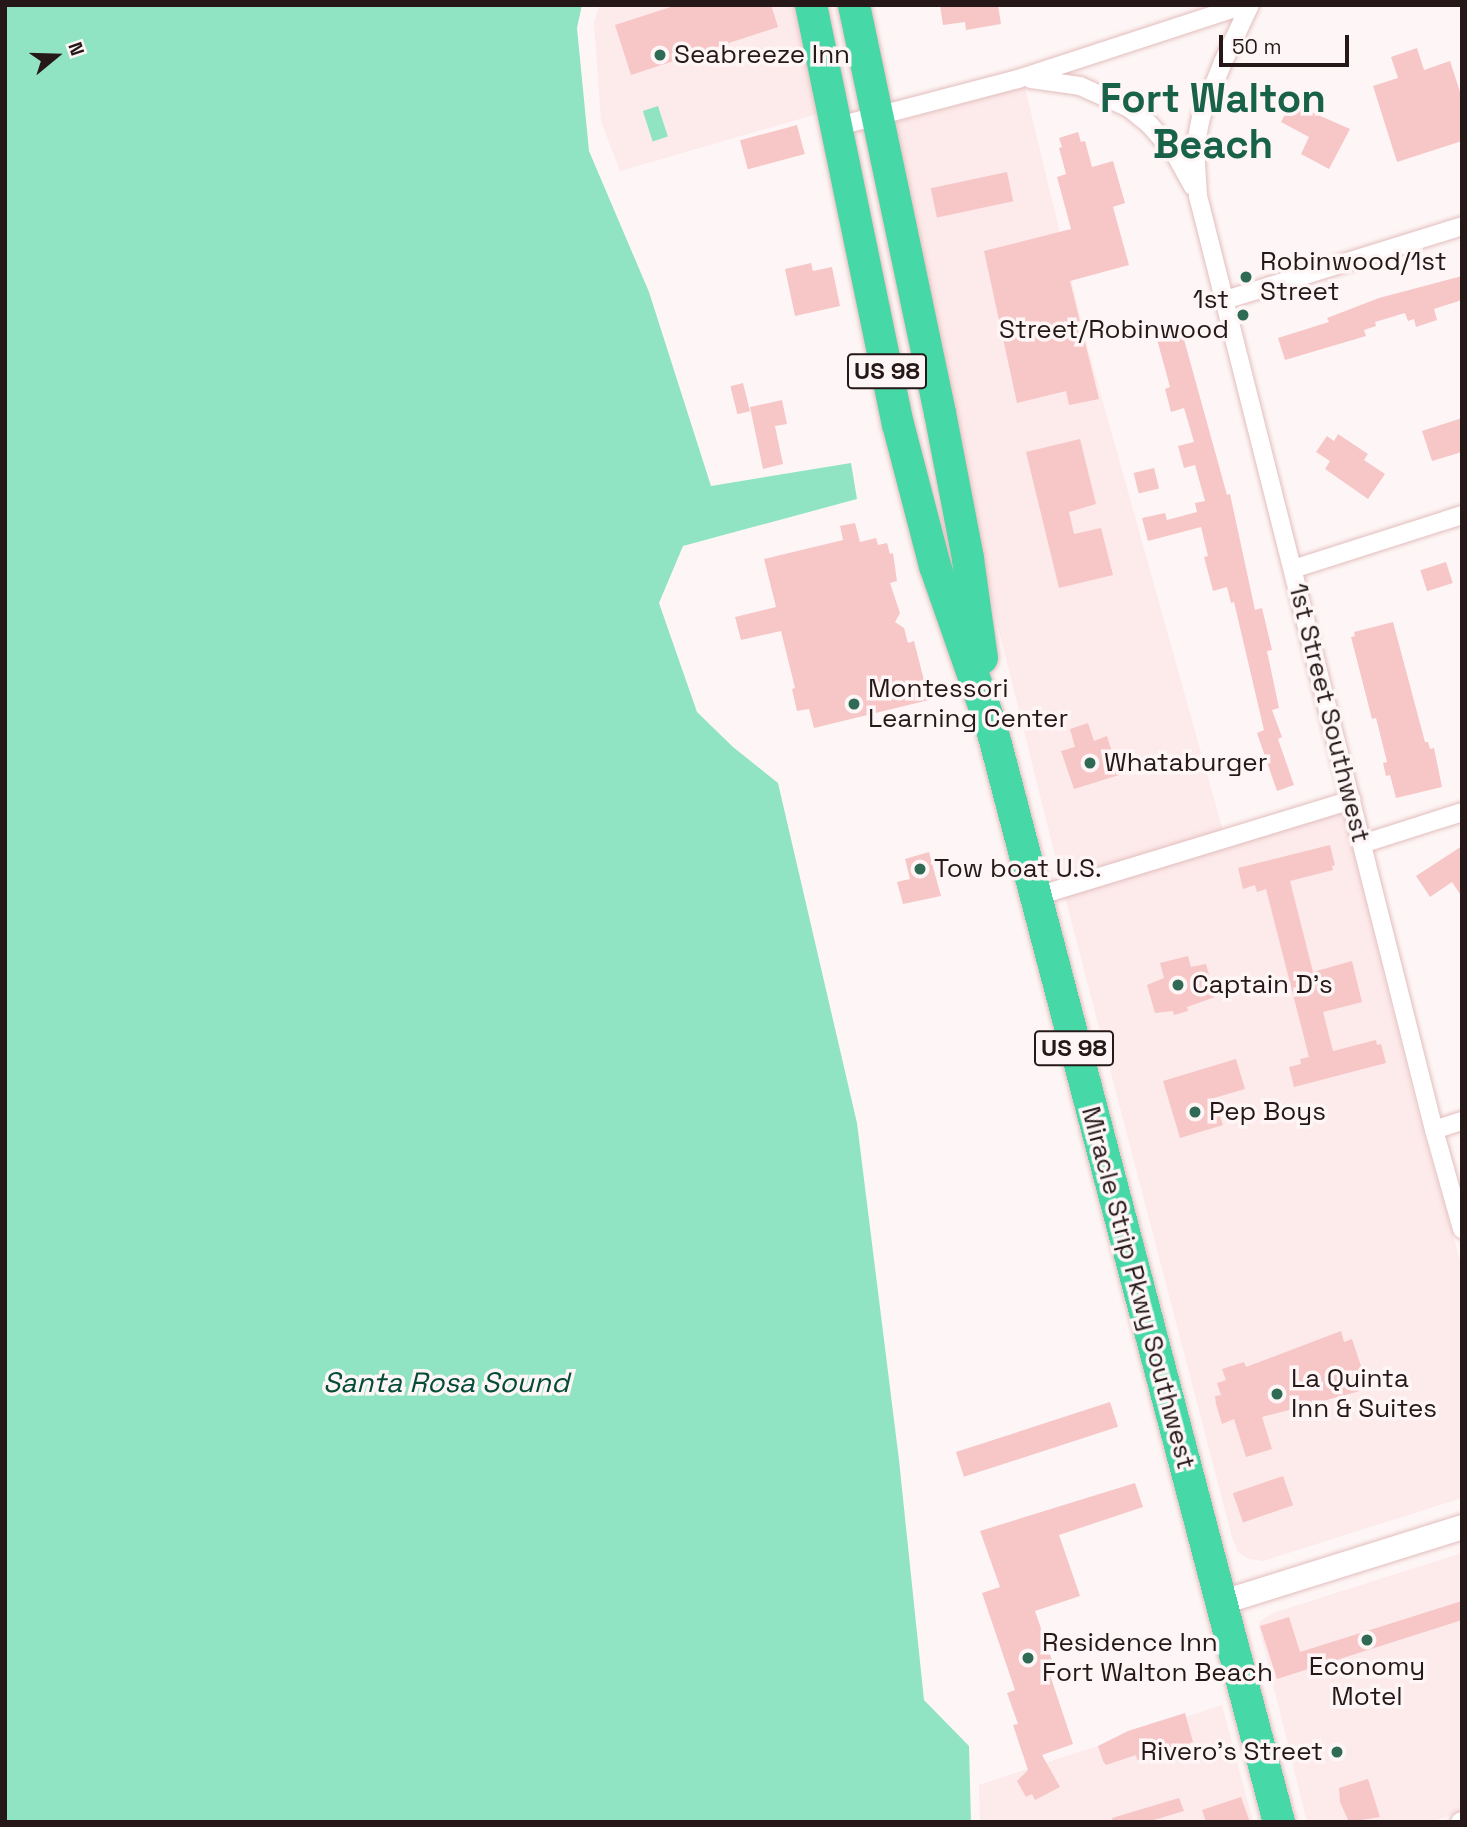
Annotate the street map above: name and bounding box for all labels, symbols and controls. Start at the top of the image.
north arrow [21,21,91,91]
scale bar [1222,21,1352,65]
text: 50 m [1232,33,1282,60]
text: N [62,39,90,59]
place label: Seabreeze Inn [674,39,850,71]
marker: Seabreeze Inn [652,47,668,63]
district label: Fort Walton Beach [1100,75,1326,169]
place label: Robinwood/1st Street [1260,246,1447,308]
marker: Robinwood/1st Street [1238,269,1254,285]
place label: 1st Street/Robinwood [999,284,1229,346]
marker: 1st Street/Robinwood [1235,307,1251,323]
road number: US 98 [847,350,927,392]
street label: 1st Street Southwest [1282,580,1376,846]
place label: Montessori Learning Center [868,673,1068,734]
marker: Montessori Learning Center [846,696,862,712]
place label: Whataburger [1104,747,1268,779]
marker: Whataburger [1082,755,1098,771]
place label: Tow boat U.S. [934,853,1102,885]
marker: Tow boat U.S. [912,861,928,877]
place label: Captain D's [1192,969,1333,1001]
marker: Captain D's [1170,977,1186,993]
road number: US 98 [1034,1028,1114,1068]
place label: Pep Boys [1209,1096,1326,1128]
street label: Miracle Strip Pkwy Southwest [1074,1103,1202,1473]
marker: Pep Boys [1187,1104,1203,1120]
place label: La Quinta Inn & Suites [1291,1363,1437,1424]
water label: Santa Rosa Sound [323,1365,569,1399]
marker: La Quinta Inn & Suites [1269,1386,1285,1402]
place label: Residence Inn Fort Walton Beach [1042,1627,1273,1688]
marker: Economy Motel [1359,1632,1375,1648]
marker: Residence Inn Fort Walton Beach [1020,1650,1036,1666]
place label: Economy Motel [1309,1651,1425,1712]
place label: Rivero's Street [1141,1736,1323,1768]
marker: Rivero's Street [1329,1744,1345,1760]

